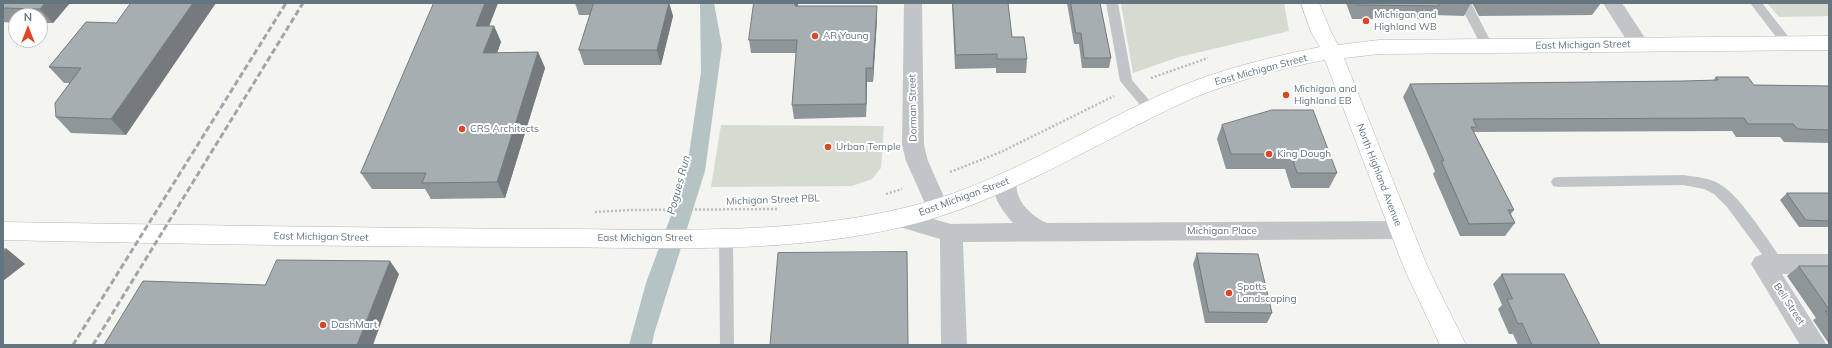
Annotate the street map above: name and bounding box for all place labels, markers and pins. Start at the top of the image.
place label: Michigan and Highland WB [1374,9,1437,32]
marker: Michigan and Highland WB [1361,16,1371,26]
place label: AR Young [823,30,869,42]
marker: AR Young [810,31,820,41]
place label: Michigan and Highland EB [1294,83,1357,106]
marker: Michigan and Highland EB [1281,90,1291,100]
place label: CRS Architects [470,123,539,135]
marker: CRS Architects [457,124,467,134]
place label: Urban Temple [836,141,901,153]
marker: Urban Temple [823,142,833,152]
place label: King Dough [1277,148,1331,160]
marker: King Dough [1264,149,1274,159]
place label: Spotts Landscaping [1237,281,1296,304]
marker: Spotts Landscaping [1224,288,1234,298]
place label: DashMart [331,319,377,331]
marker: DashMart [318,320,328,330]

